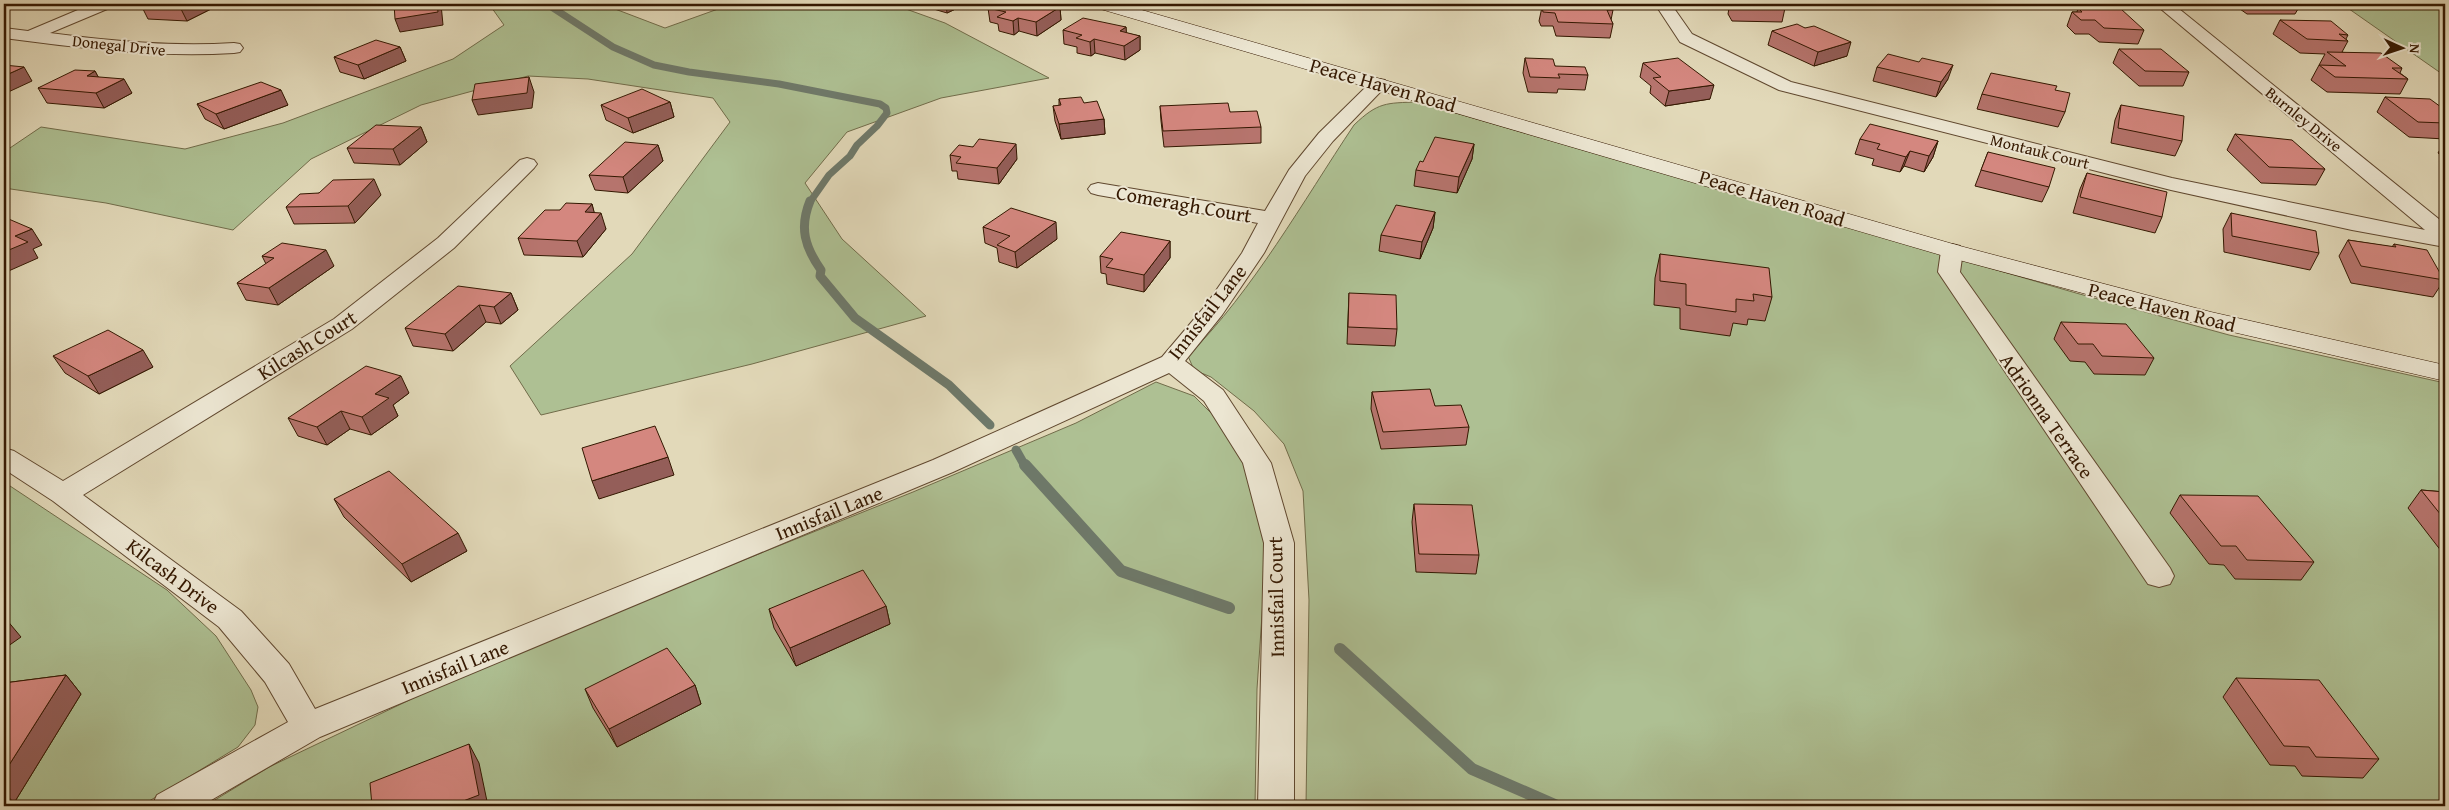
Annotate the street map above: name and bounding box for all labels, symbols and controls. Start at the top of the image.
north arrow [2376,22,2426,72]
street label: Donegal Drive [71,28,167,62]
text: N [2405,43,2425,55]
street label: Peace Haven Road [1307,50,1460,119]
street label: Burnley Drive [2260,81,2348,157]
street label: Montauk Court [1988,127,2093,175]
street label: Peace Haven Road [1696,162,1849,234]
street label: Comeragh Court [1114,177,1254,230]
street label: Innisfail Lane [1160,258,1253,365]
street label: Peace Haven Road [2085,274,2239,339]
street label: Kilcash Court [251,303,362,387]
street label: Adrionna Terrace [1993,347,2101,484]
street label: Innisfail Lane [771,478,887,547]
street label: Kilcash Drive [121,531,226,620]
street label: Innisfail Court [1260,536,1291,658]
street label: Innisfail Lane [397,632,513,701]

